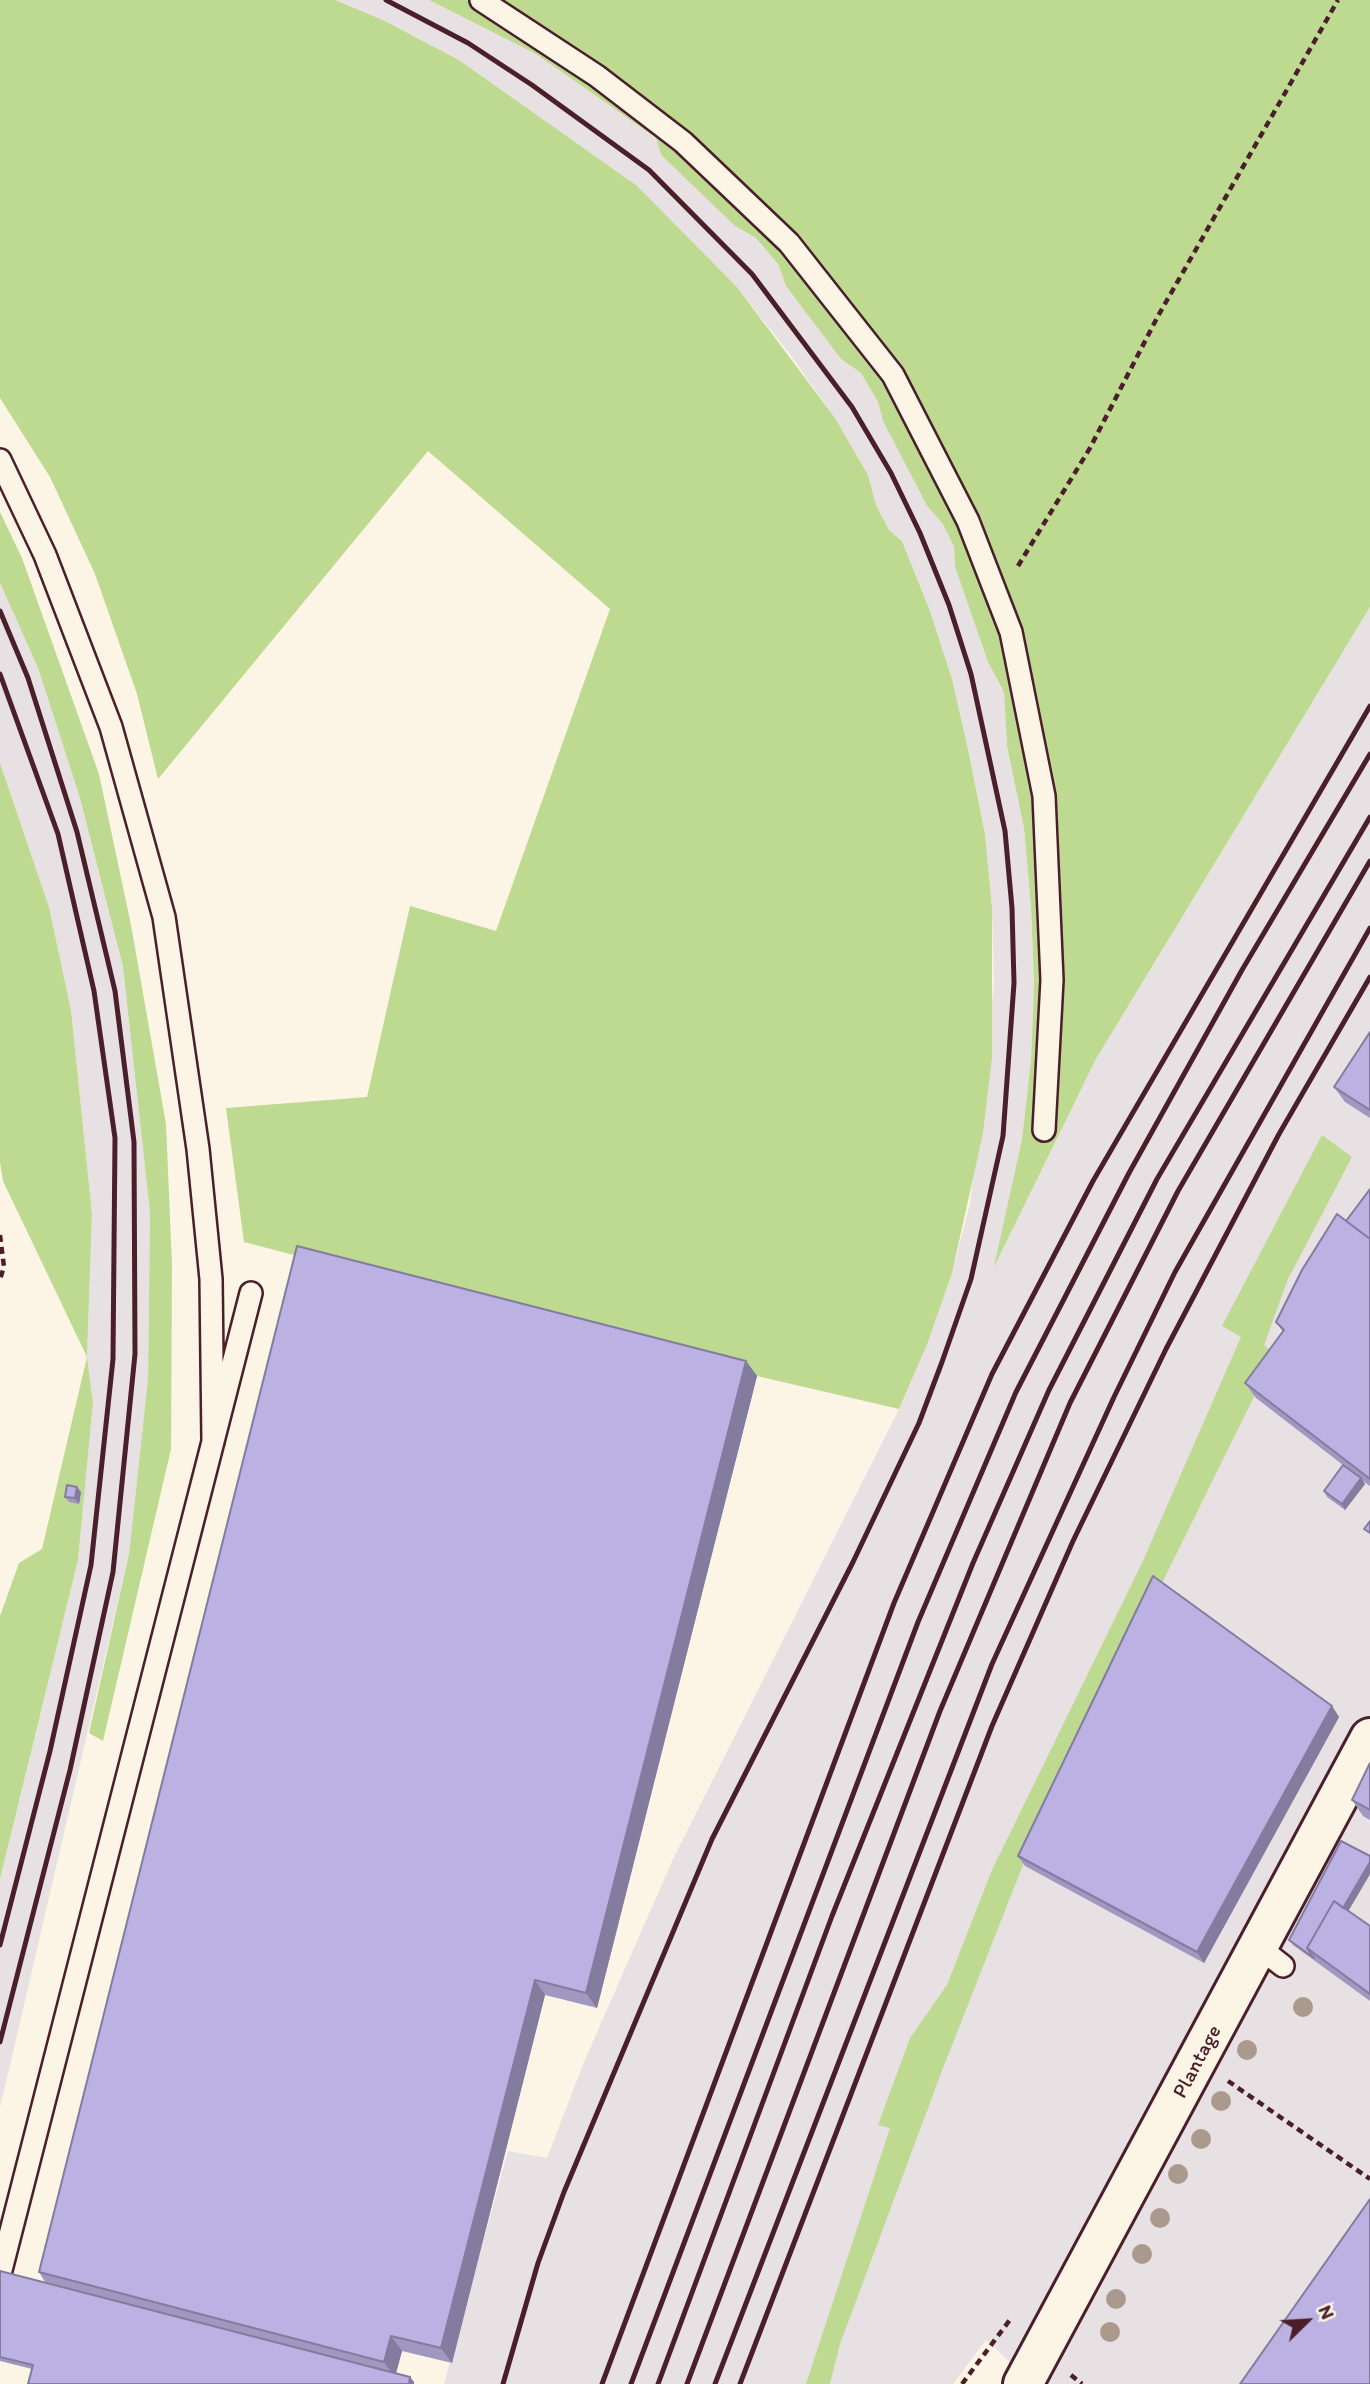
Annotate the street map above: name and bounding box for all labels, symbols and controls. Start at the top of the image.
street label: Plantage [1168,2021,1228,2103]
north arrow [1272,2286,1342,2356]
text: N [1314,2302,1340,2323]

